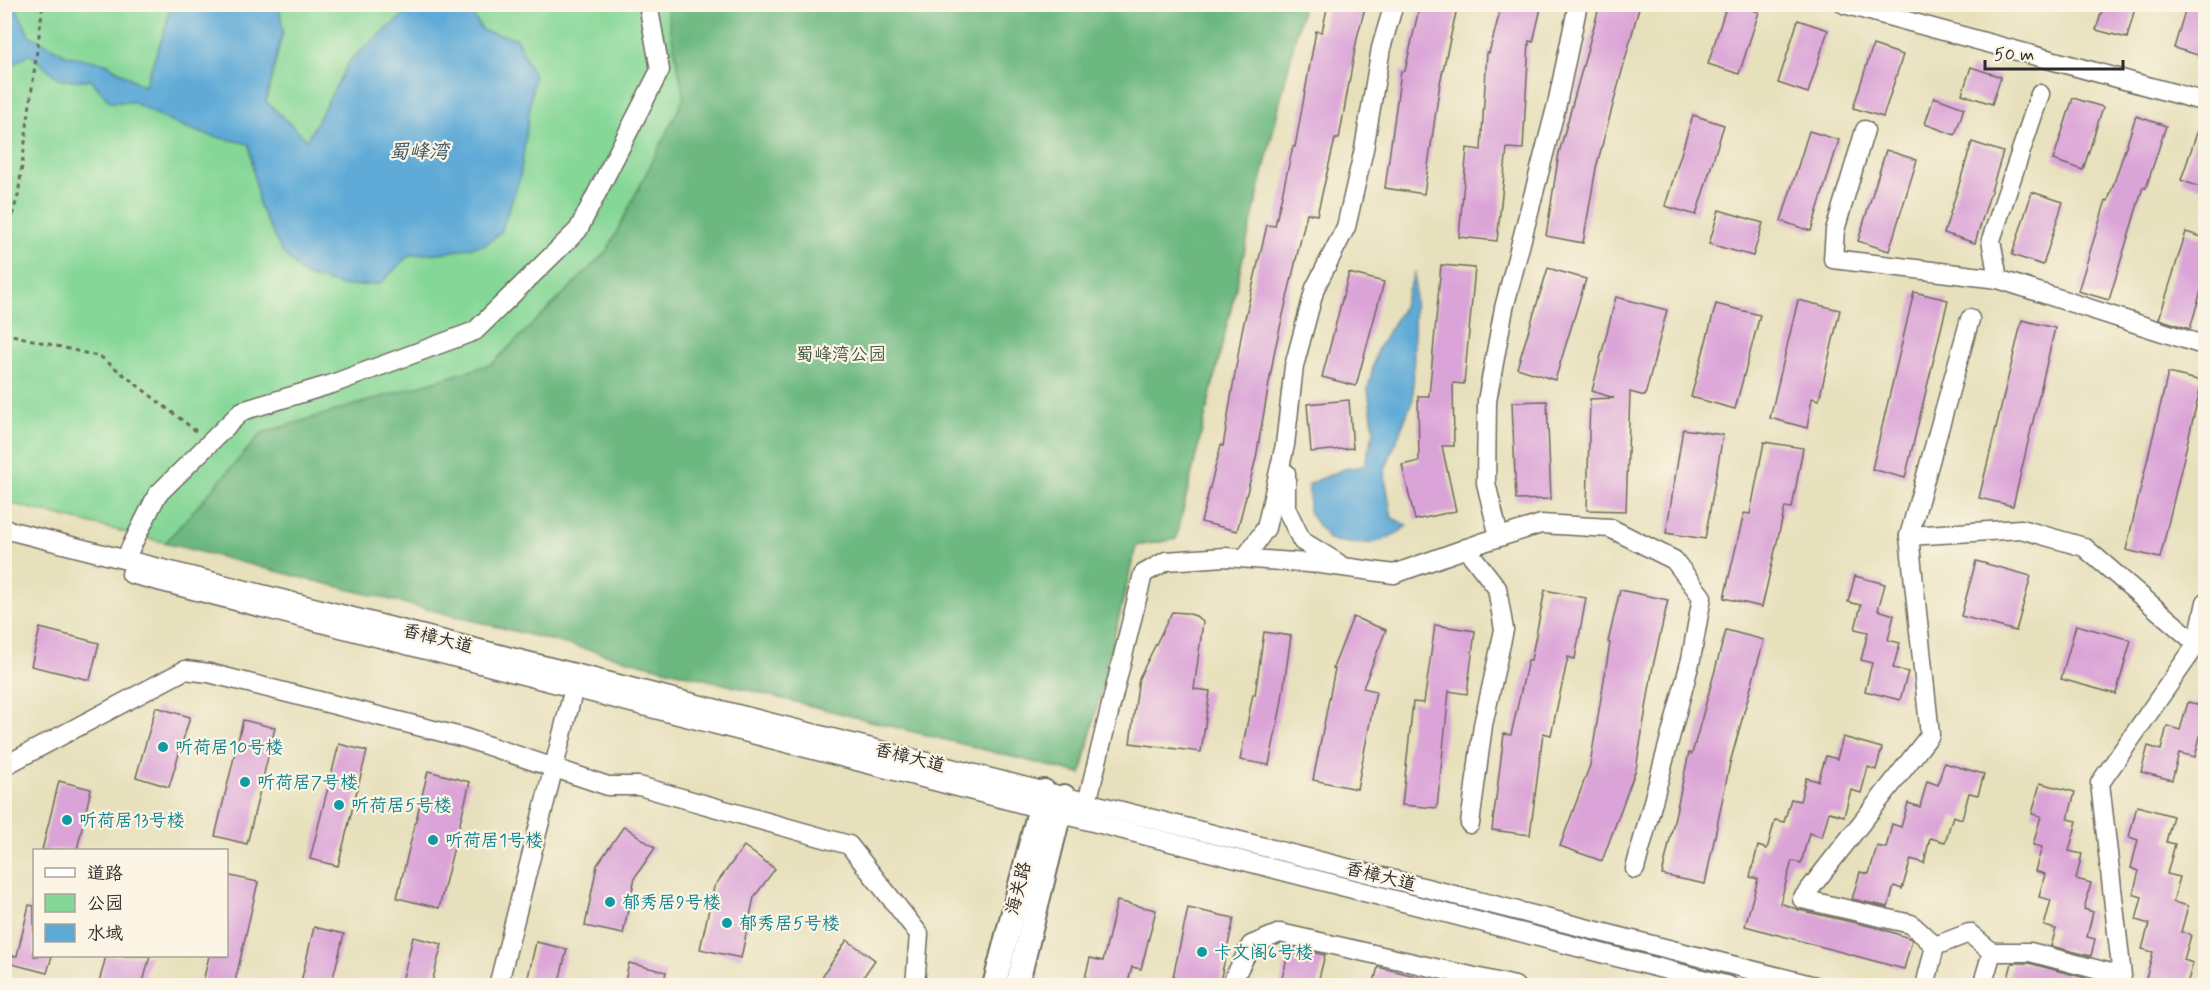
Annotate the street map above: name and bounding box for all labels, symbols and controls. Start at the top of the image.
scale bar [1985,33,2123,71]
text: 50 m [1994,43,2034,67]
water label: 蜀峰湾 [389,139,452,166]
park label: 蜀峰湾公园 [796,343,886,367]
street label: 香樟大道 [400,619,476,659]
place label: 听荷居10号楼 [175,736,283,760]
street label: 香樟大道 [872,738,948,778]
marker: 听荷居10号楼 [156,740,170,754]
place label: 听荷居7号楼 [257,771,358,795]
marker: 听荷居7号楼 [238,775,252,789]
place label: 听荷居5号楼 [351,794,452,818]
marker: 听荷居5号楼 [332,798,346,812]
place label: 听荷居13号楼 [79,809,185,833]
marker: 听荷居13号楼 [60,813,74,827]
place label: 听荷居1号楼 [445,829,543,853]
marker: 听荷居1号楼 [426,833,440,847]
legend [33,849,228,957]
street label: 香樟大道 [1343,857,1419,897]
street label: 海关路 [1001,859,1037,917]
text: 道路 [87,862,123,886]
place label: 郁秀居9号楼 [622,891,721,915]
text: 公园 [87,892,123,916]
marker: 郁秀居9号楼 [603,895,617,909]
place label: 郁秀居5号楼 [739,912,840,936]
marker: 郁秀居5号楼 [720,916,734,930]
text: 水域 [87,922,123,946]
place label: 卡文阁6号楼 [1214,941,1313,965]
marker: 卡文阁6号楼 [1195,945,1209,959]

